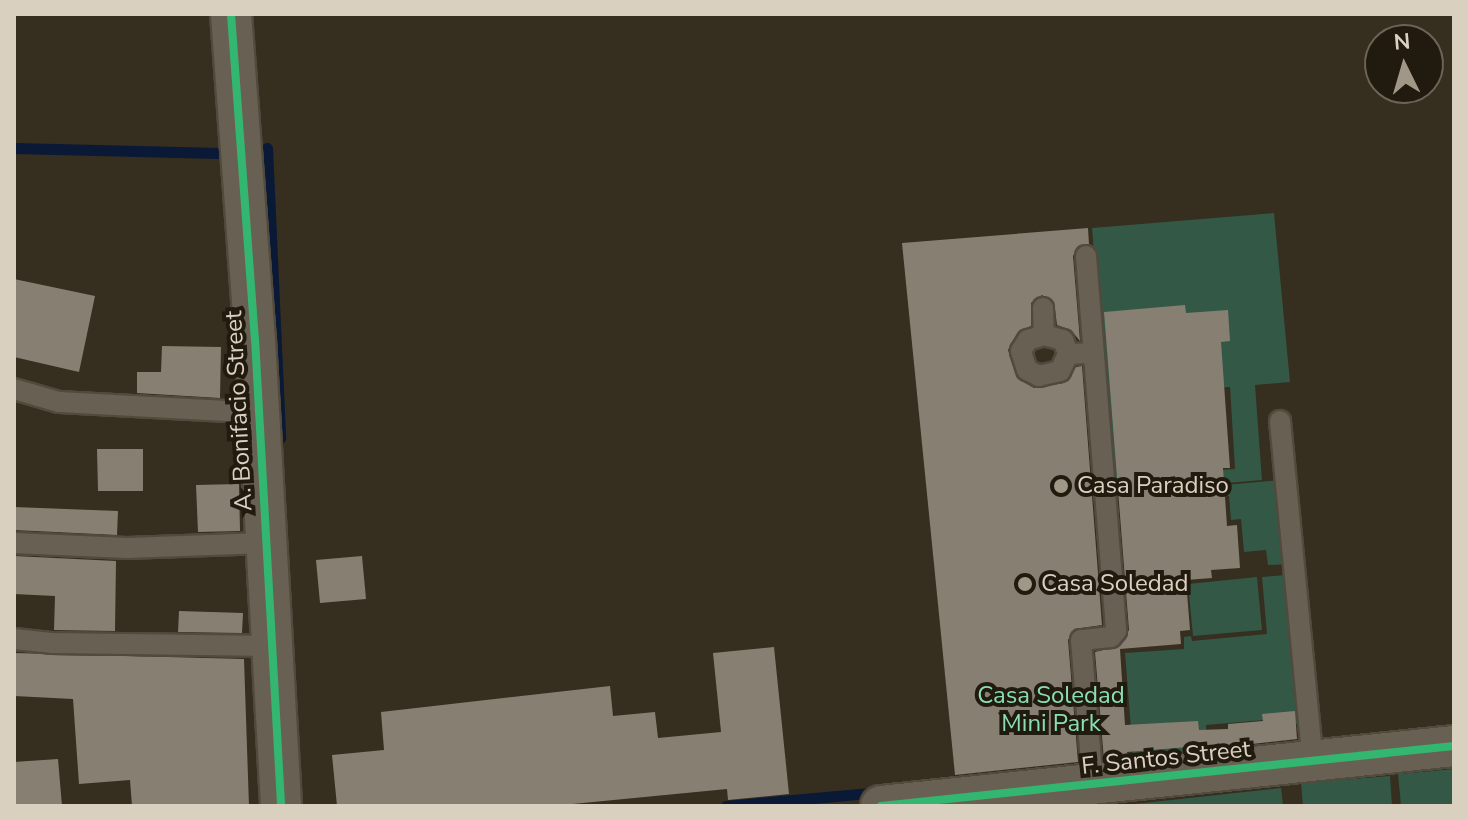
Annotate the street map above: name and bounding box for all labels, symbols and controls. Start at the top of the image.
north arrow [1364,24,1444,104]
text: N [1393,26,1412,58]
street label: A. Bonifacio Street [219,310,259,512]
place label: Casa Paradiso [1077,472,1229,500]
marker: Casa Paradiso [1052,477,1070,495]
place label: Casa Soledad [1041,570,1188,598]
marker: Casa Soledad [1016,575,1034,593]
park label: Casa Soledad Mini Park [977,682,1125,738]
street label: F. Santos Street [1080,735,1252,781]

